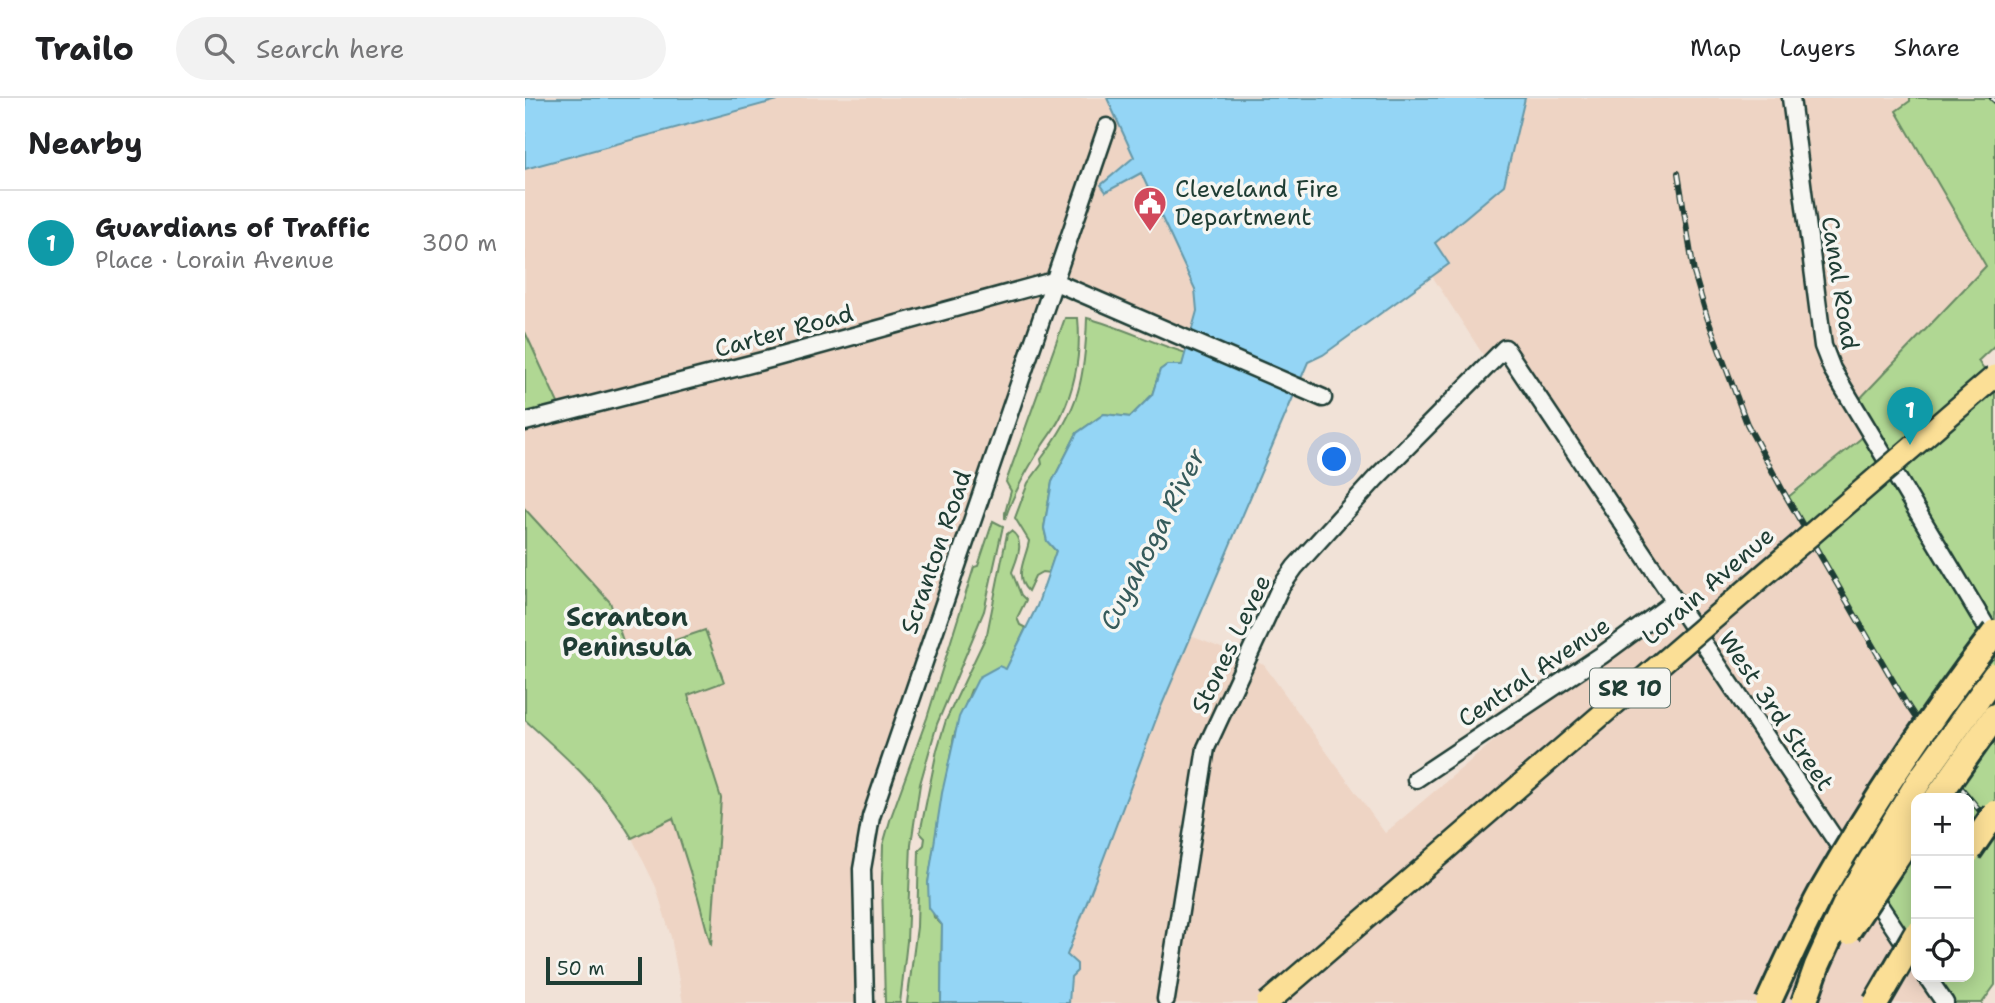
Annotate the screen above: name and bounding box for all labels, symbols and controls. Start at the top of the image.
search box [176,17,666,80]
text: Trailo [35,26,134,71]
icon: search [200,29,238,67]
text: Search here [256,31,405,66]
text: Map [1690,32,1741,64]
text: Layers [1779,32,1856,64]
text: Share [1894,32,1960,64]
text: Nearby [28,123,143,164]
place label: Cleveland Fire Department [1175,173,1339,233]
public building icon: Cleveland Fire Department [1131,184,1169,233]
text: Guardians of Traffic [95,210,370,245]
street label: Canal Road [1814,214,1866,352]
text: 1 [46,228,56,258]
text: 300 m [422,228,497,258]
text: Place · Lorain Avenue [95,245,334,275]
street label: Carter Road [711,297,857,365]
pin: 1 [1887,387,1933,445]
water label: Cuyahoga River [1091,441,1213,636]
your location [1317,442,1351,476]
street label: Scranton Road [893,466,979,638]
street label: Lorain Avenue [1635,520,1781,652]
street label: Stones Levee [1184,569,1278,719]
district label: Scranton Peninsula [562,599,692,664]
street label: Central Avenue [1452,609,1616,735]
street label: West 3rd Street [1711,625,1841,797]
road number: SR 10 [1590,668,1670,708]
map controls [1911,793,1974,982]
button: + [1911,793,1974,856]
button: − [1911,856,1974,919]
button: locate [1911,919,1974,982]
scale bar [546,954,642,986]
text: 50 m [557,956,605,981]

